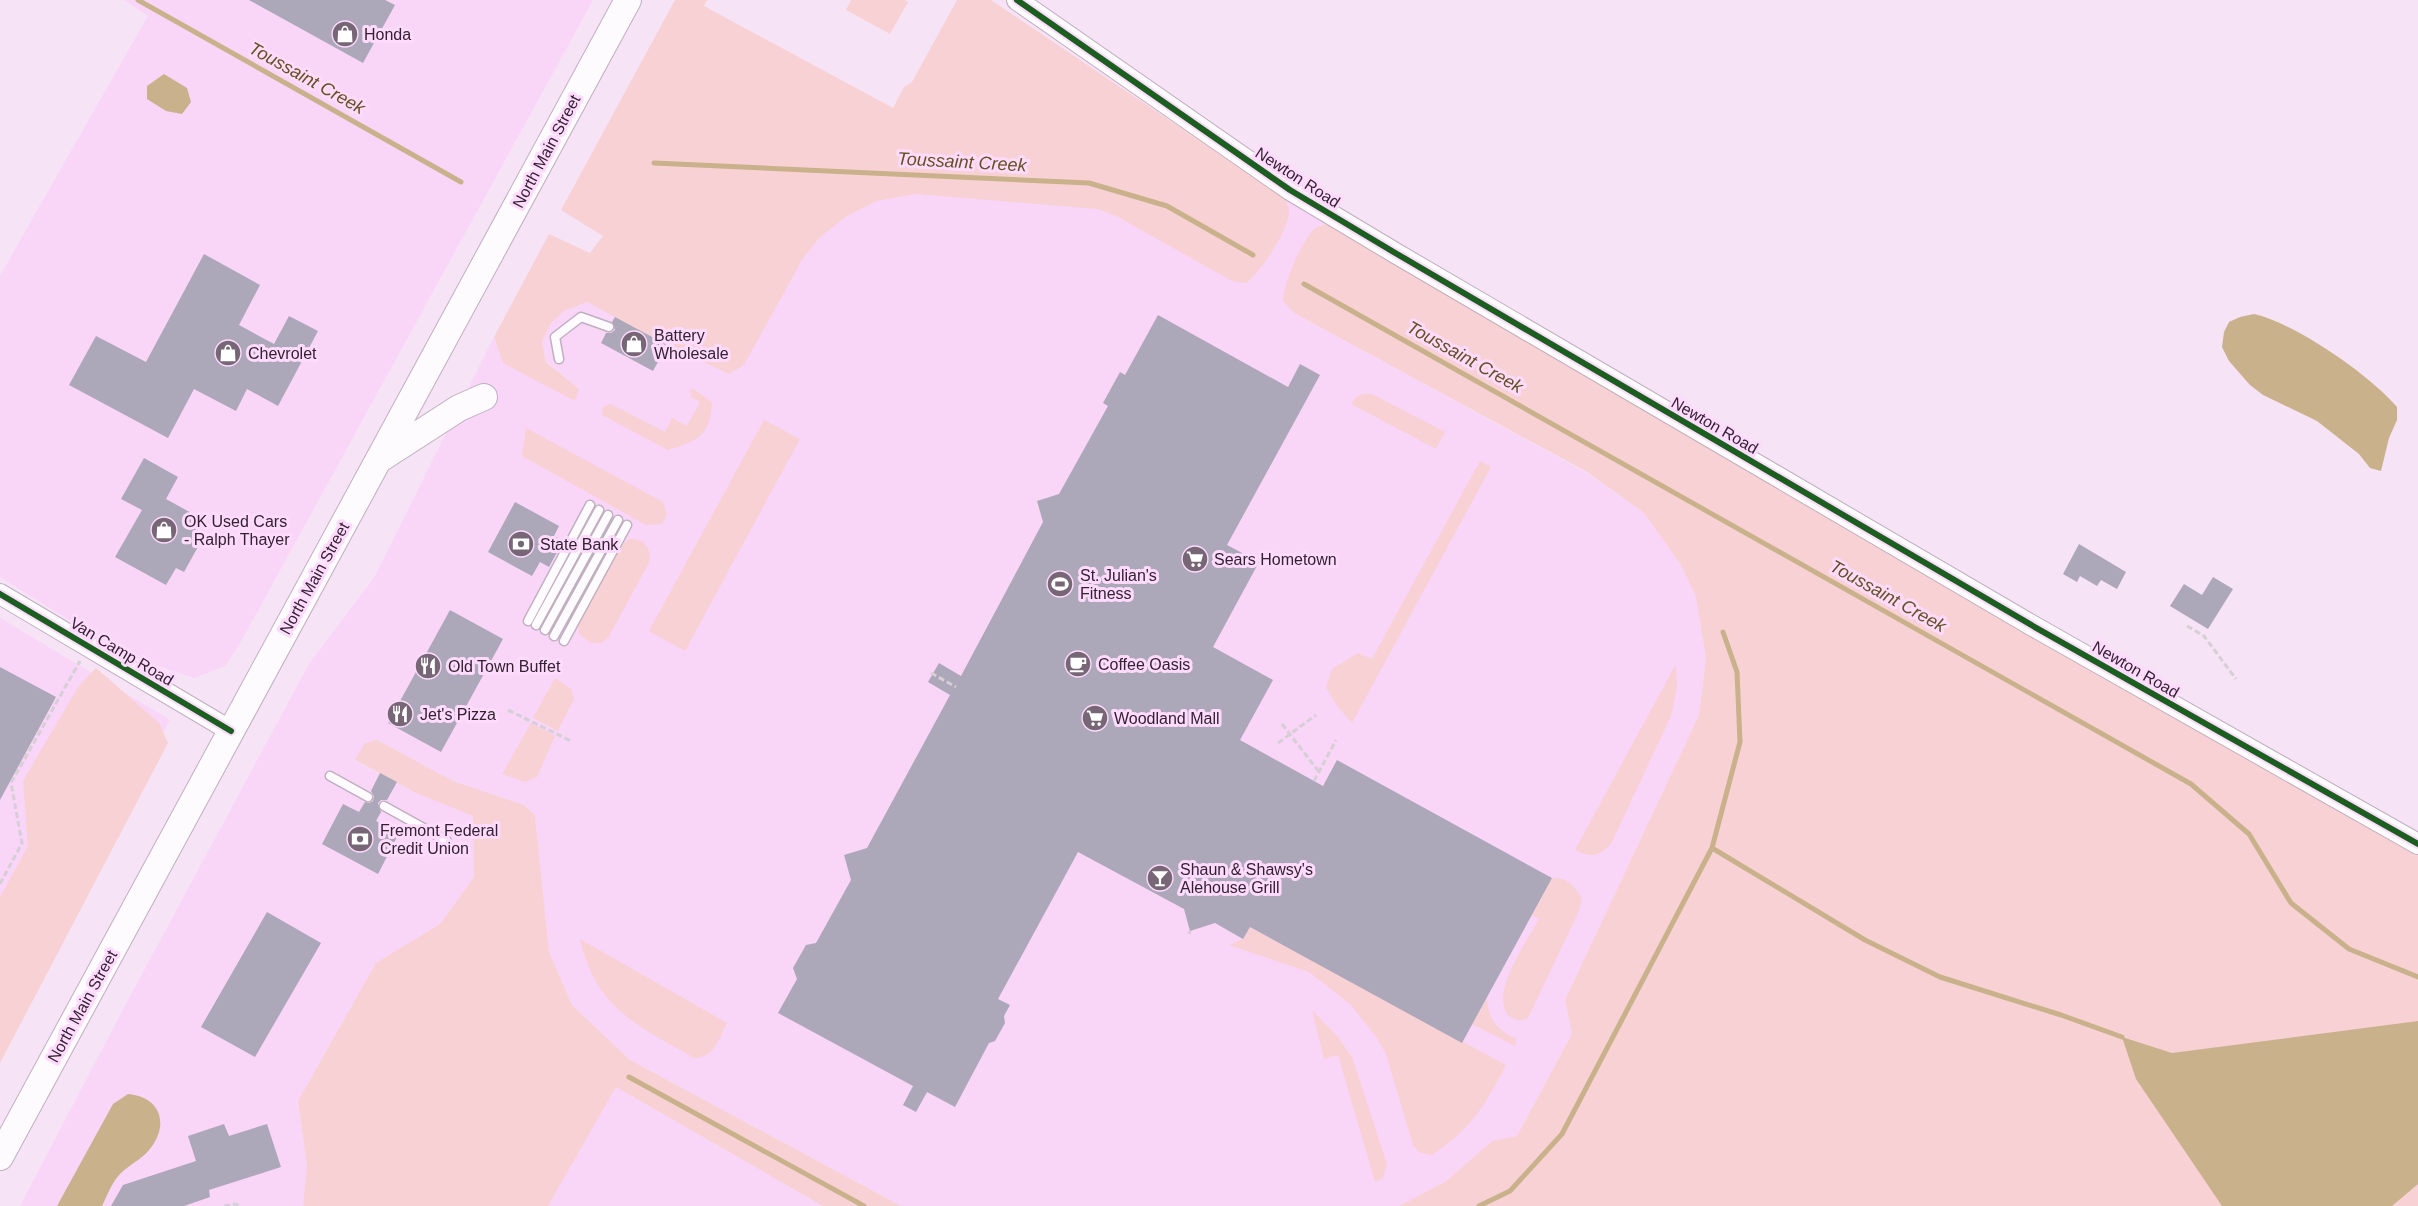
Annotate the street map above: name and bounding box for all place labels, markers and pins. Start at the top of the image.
shop icon: Honda [330,19,360,49]
place label: Honda [364,26,411,43]
place label: Battery Wholesale [654,327,729,362]
shop icon: Battery Wholesale [619,329,649,359]
shop icon: Chevrolet [213,338,243,368]
place label: Chevrolet [248,345,317,362]
place label: OK Used Cars - Ralph Thayer [184,513,290,548]
shop icon: OK Used Cars - Ralph Thayer [149,515,179,545]
bank icon: State Bank [506,529,536,559]
place label: State Bank [540,536,619,553]
supermarket icon: Sears Hometown [1180,544,1210,574]
place label: Sears Hometown [1214,551,1337,568]
place label: St. Julian's Fitness [1080,567,1157,602]
sports icon: St. Julian's Fitness [1045,569,1075,599]
cafe icon: Coffee Oasis [1063,649,1093,679]
restaurant icon: Old Town Buffet [413,651,443,681]
place label: Coffee Oasis [1098,656,1190,673]
place label: Old Town Buffet [448,658,561,675]
restaurant icon: Jet's Pizza [385,699,415,729]
supermarket icon: Woodland Mall [1080,703,1110,733]
place label: Jet's Pizza [420,706,496,723]
place label: Woodland Mall [1114,710,1220,727]
place label: Fremont Federal Credit Union [380,822,498,857]
bank icon: Fremont Federal Credit Union [345,824,375,854]
place label: Shaun & Shawsy's Alehouse Grill [1180,861,1313,896]
bar icon: Shaun & Shawsy's Alehouse Grill [1145,863,1175,893]

